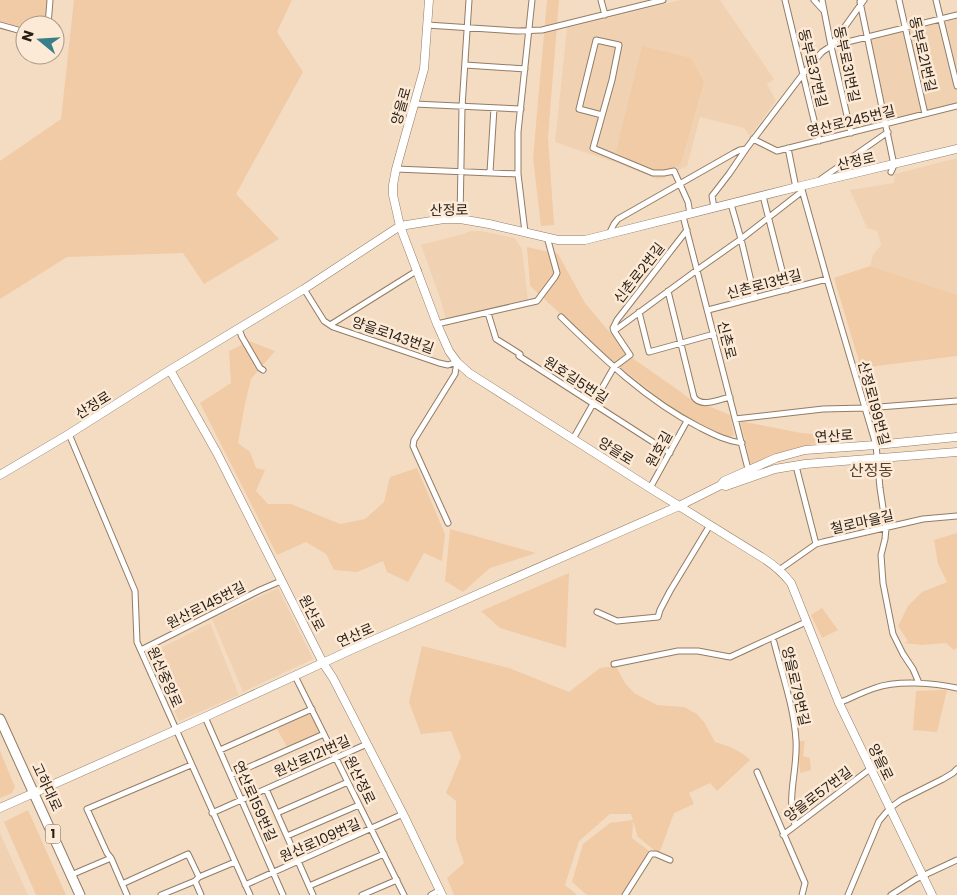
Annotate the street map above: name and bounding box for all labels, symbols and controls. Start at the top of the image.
street label: 동부로21번길 [905,14,941,94]
north arrow [15,15,65,65]
street label: 동부로31번길 [829,24,865,104]
street label: 동부로37번길 [794,27,832,109]
text: N [16,28,39,44]
street label: 양을로 [386,85,416,127]
street label: 영산로245번길 [805,100,897,142]
street label: 산정로 [835,147,877,175]
street label: 산정로 [430,200,469,220]
street label: 신촌로2번길 [609,238,669,308]
street label: 신촌로13번길 [724,264,804,304]
street label: 양을로143번길 [349,312,437,358]
street label: 신촌로 [713,319,741,361]
street label: 원호길5번길 [540,352,612,408]
street label: 산정로199번길 [853,359,895,447]
street label: 산정로 [71,386,115,424]
street label: 연산로 [814,425,854,447]
street label: 원호길 [641,427,677,471]
street label: 양을로 [594,432,638,470]
district label: 산정동 [849,459,893,482]
street label: 철로마을길 [828,505,896,539]
street label: 원산로145번길 [163,576,249,634]
street label: 원산로 [294,591,330,635]
street label: 연산로 [333,618,377,652]
street label: 원산중앙로 [143,644,187,711]
street label: 양을로79번길 [777,644,815,728]
street label: 원산로121번길 [271,730,353,782]
street label: 양을로 [864,740,899,784]
street label: 원산정로 [340,752,380,808]
street label: 연산로159번길 [228,757,282,845]
street label: 고하대로 [27,759,67,815]
street label: 양을로57번길 [780,762,856,826]
street label: 원산로109번길 [276,813,364,867]
road number: 1 [46,824,60,844]

